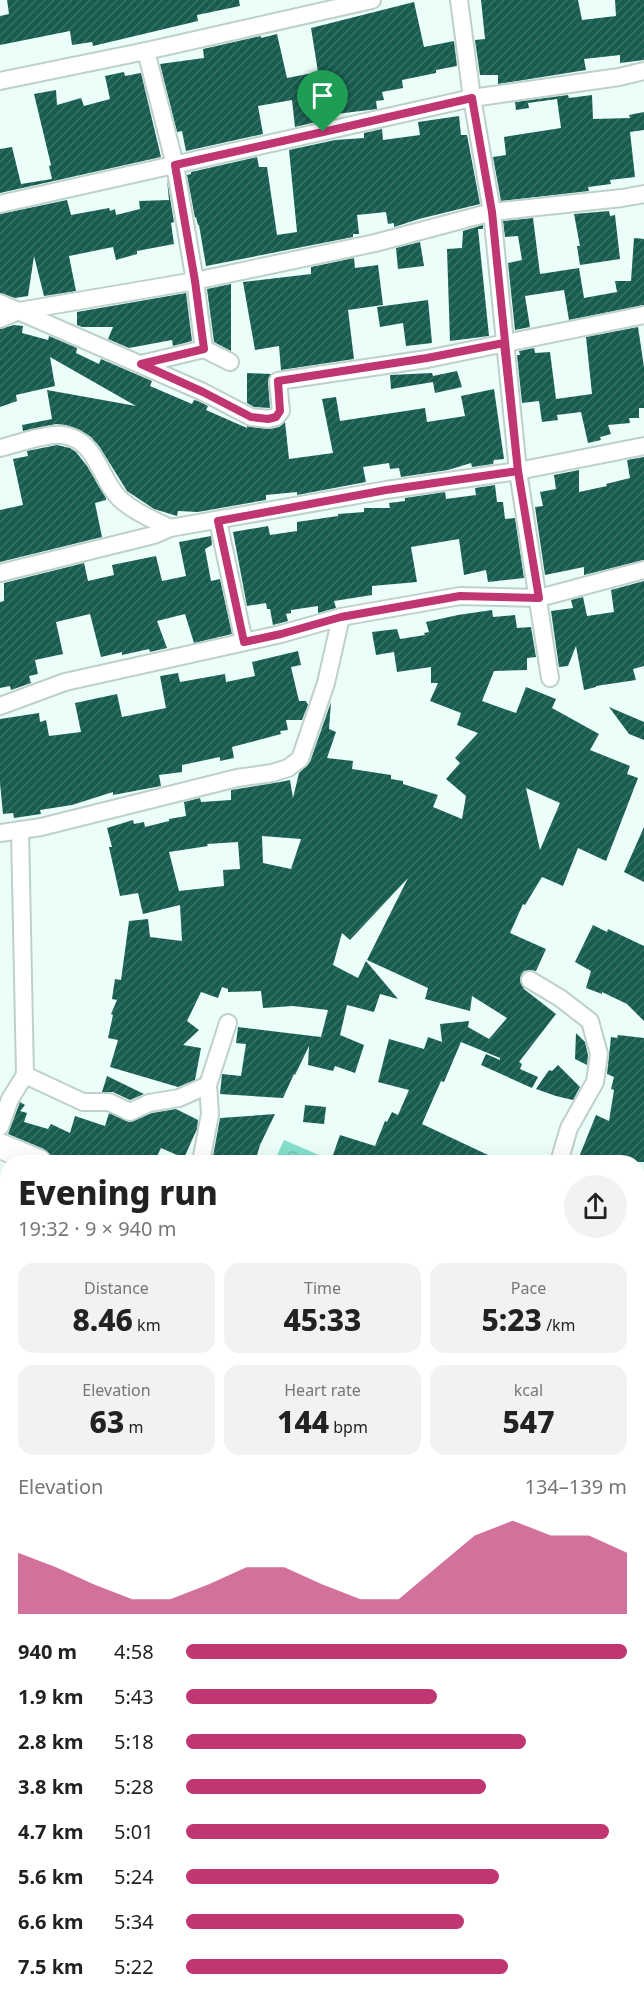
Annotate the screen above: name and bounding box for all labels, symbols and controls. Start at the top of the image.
pin [297,70,348,132]
icon: arrive [306,79,339,112]
text: Evening run [18,1170,218,1215]
button: share [564,1175,627,1238]
text: 19:32 · 9 × 940 m [18,1215,176,1242]
text: Distance [84,1277,149,1299]
text: Time [304,1277,341,1299]
text: Pace [511,1277,546,1299]
text: 8.46 [72,1299,133,1340]
text: 45:33 [284,1299,361,1340]
text: 5:23 [481,1299,542,1340]
text: km [133,1314,161,1336]
text: /km [542,1314,576,1336]
text: Elevation [82,1379,151,1401]
text: Heart rate [284,1379,361,1401]
text: kcal [514,1379,543,1401]
text: 63 [90,1401,124,1442]
text: 144 [277,1401,329,1442]
text: 547 [502,1401,555,1442]
text: m [124,1416,143,1438]
text: bpm [329,1416,368,1438]
text: Elevation [18,1473,103,1500]
text: 134–139 m [524,1473,627,1500]
text: 940 m [18,1638,77,1665]
text: 4:58 [114,1638,154,1665]
text: 1.9 km [18,1683,84,1710]
text: 5:43 [114,1683,154,1710]
text: 2.8 km [18,1728,84,1755]
text: 5:18 [114,1728,154,1755]
text: 3.8 km [18,1773,84,1800]
text: 5:28 [114,1773,154,1800]
text: 4.7 km [18,1818,84,1845]
text: 5:01 [114,1818,154,1845]
text: 5.6 km [18,1863,84,1890]
text: 5:24 [114,1863,154,1890]
text: 6.6 km [18,1908,84,1935]
text: 5:34 [114,1908,154,1935]
text: 7.5 km [18,1953,84,1980]
text: 5:22 [114,1953,154,1980]

